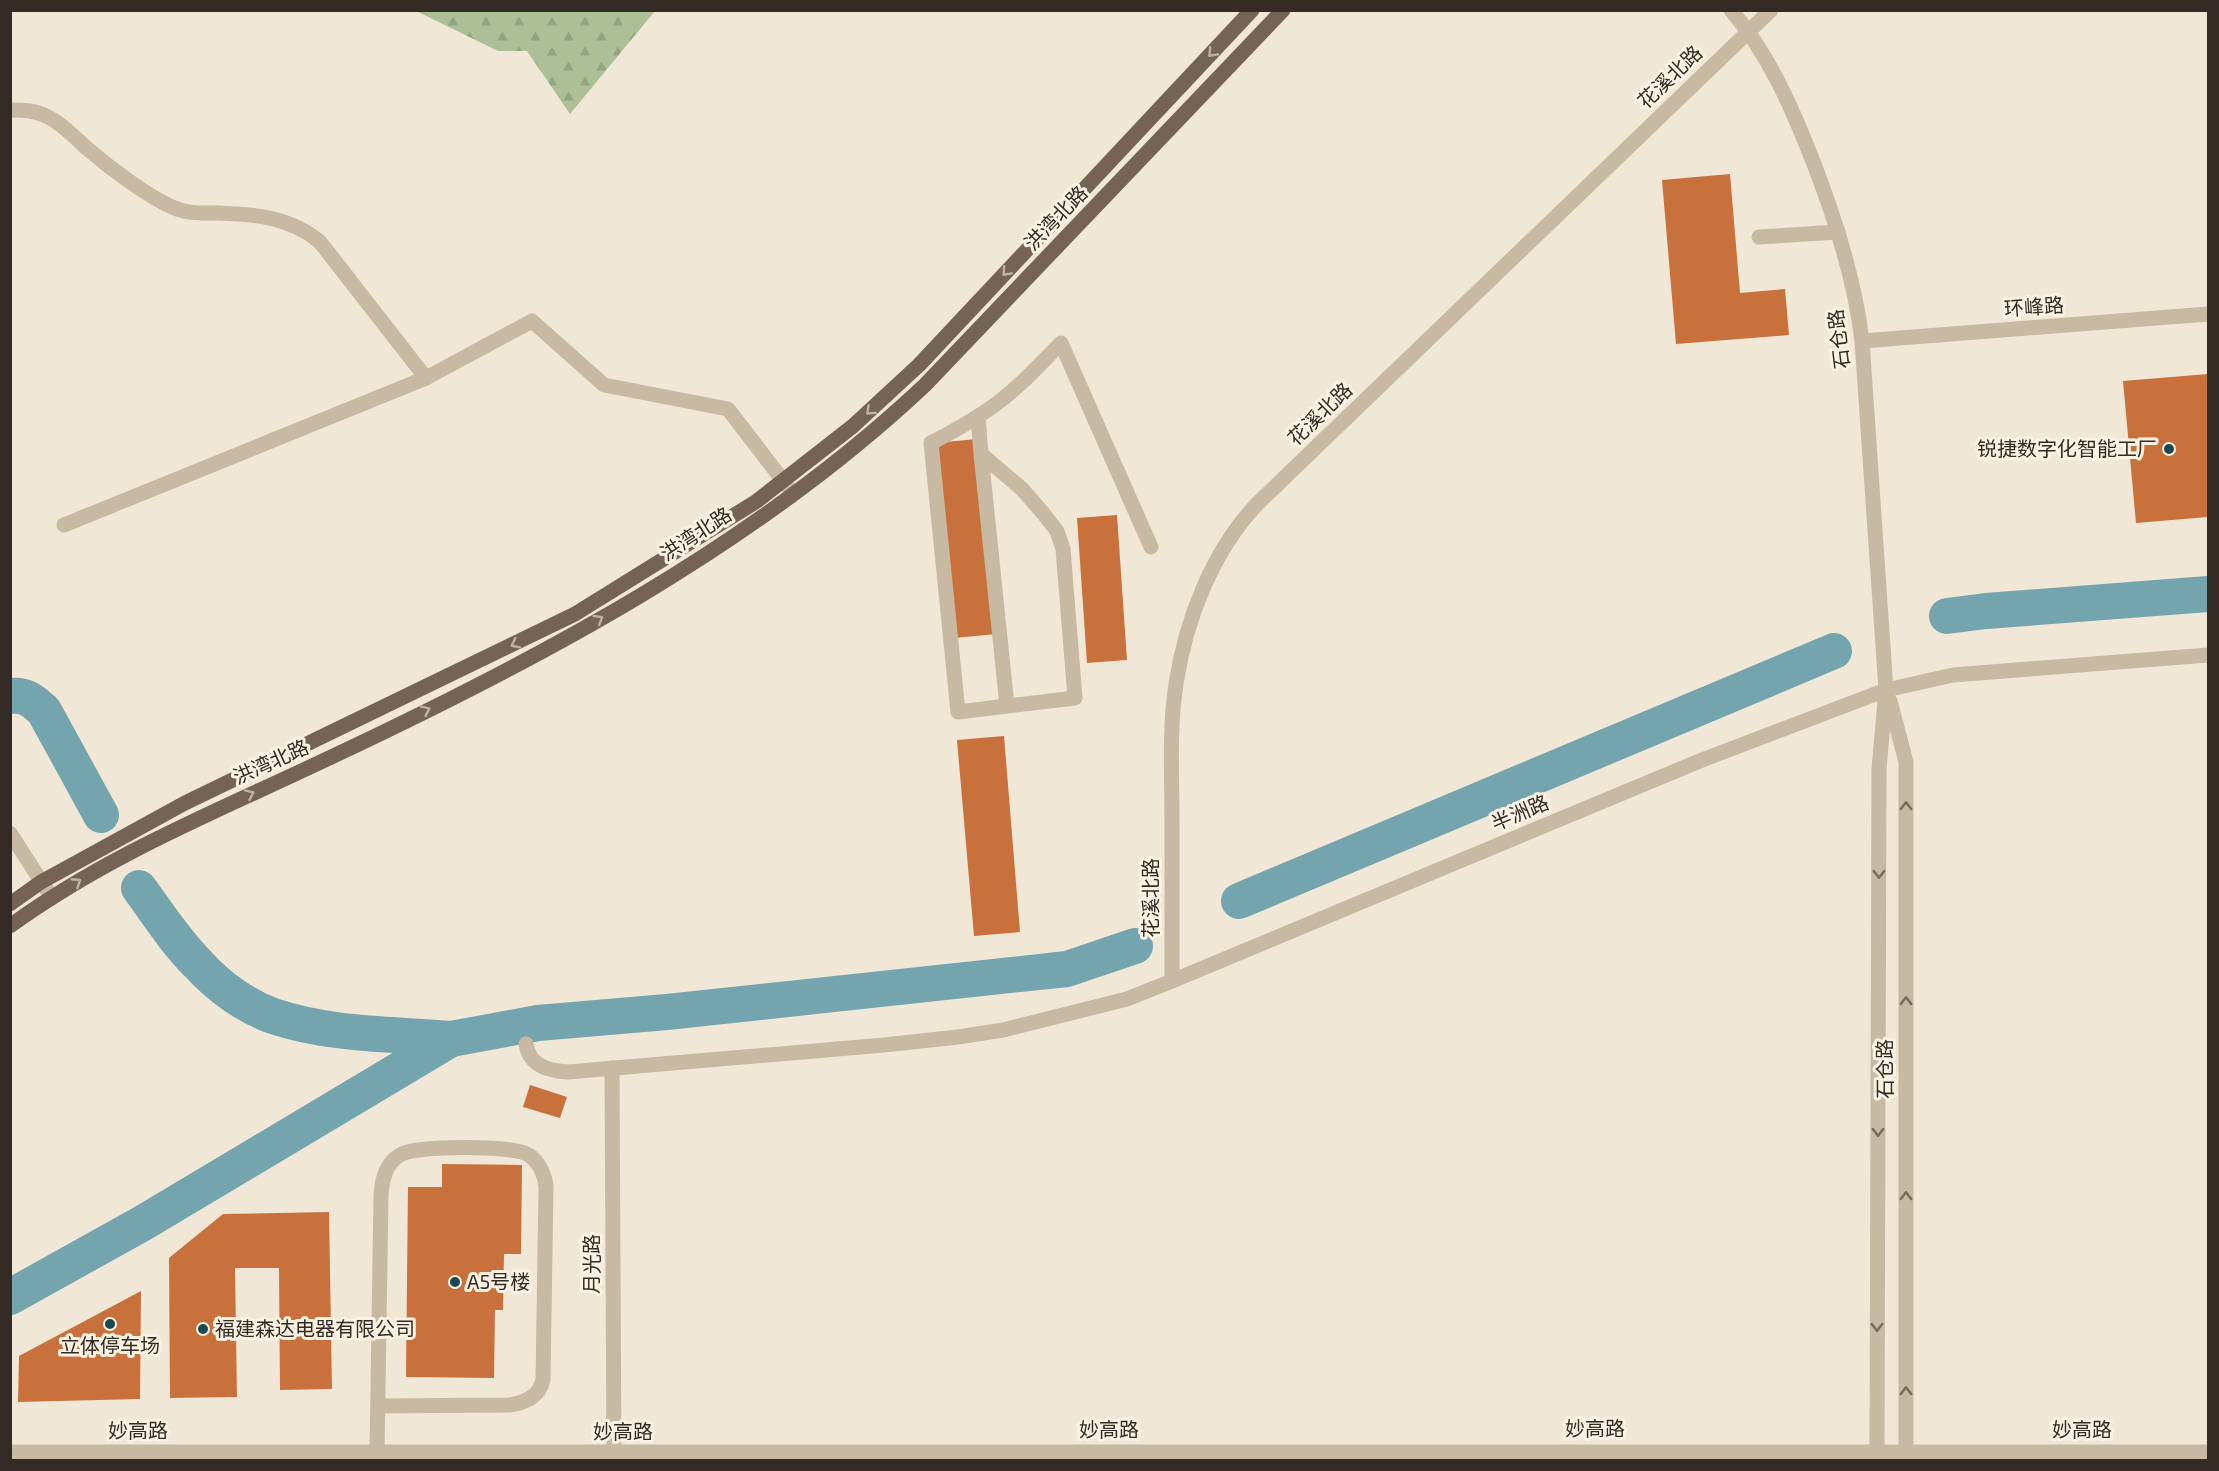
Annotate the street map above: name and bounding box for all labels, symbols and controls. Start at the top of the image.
street label: 花溪北路 [1632,40,1706,113]
one-way arrow [1208,46,1219,57]
street label: 洪湾北路 [1019,180,1092,254]
one-way arrow [1003,264,1014,275]
street label: 环峰路 [2003,292,2065,320]
street label: 石仓路 [1822,308,1854,370]
street label: 花溪北路 [1282,377,1356,450]
one-way arrow [867,404,877,415]
place label: 锐捷数字化智能工厂 [1977,436,2157,460]
marker: 锐捷数字化智能工厂 [2162,442,2176,456]
street label: 洪湾北路 [655,501,736,565]
one-way arrow [593,615,603,627]
one-way arrow [511,637,521,648]
one-way arrow [420,706,431,718]
street label: 洪湾北路 [229,734,312,788]
one-way arrow [244,789,255,801]
street label: 半洲路 [1487,789,1552,835]
one-way arrow [1900,802,1912,811]
street label: 花溪北路 [1138,858,1162,938]
one-way arrow [1873,869,1885,878]
one-way arrow [70,879,81,890]
one-way arrow [1900,997,1912,1006]
street label: 石仓路 [1872,1039,1896,1099]
one-way arrow [1872,1127,1884,1136]
one-way arrow [1900,1192,1912,1201]
street label: 月光路 [579,1234,603,1294]
place label: A5号楼 [467,1269,530,1293]
marker: A5号楼 [448,1275,462,1289]
place label: 福建森达电器有限公司 [215,1316,415,1340]
marker: 立体停车场 [103,1317,117,1331]
marker: 福建森达电器有限公司 [196,1322,210,1336]
one-way arrow [1871,1322,1883,1331]
place label: 立体停车场 [60,1333,160,1357]
one-way arrow [1900,1387,1912,1396]
street label: 妙高路 [1565,1416,1625,1440]
street label: 妙高路 [1079,1417,1139,1441]
street label: 妙高路 [2052,1417,2112,1441]
street label: 妙高路 [108,1418,168,1442]
street label: 妙高路 [593,1419,653,1443]

